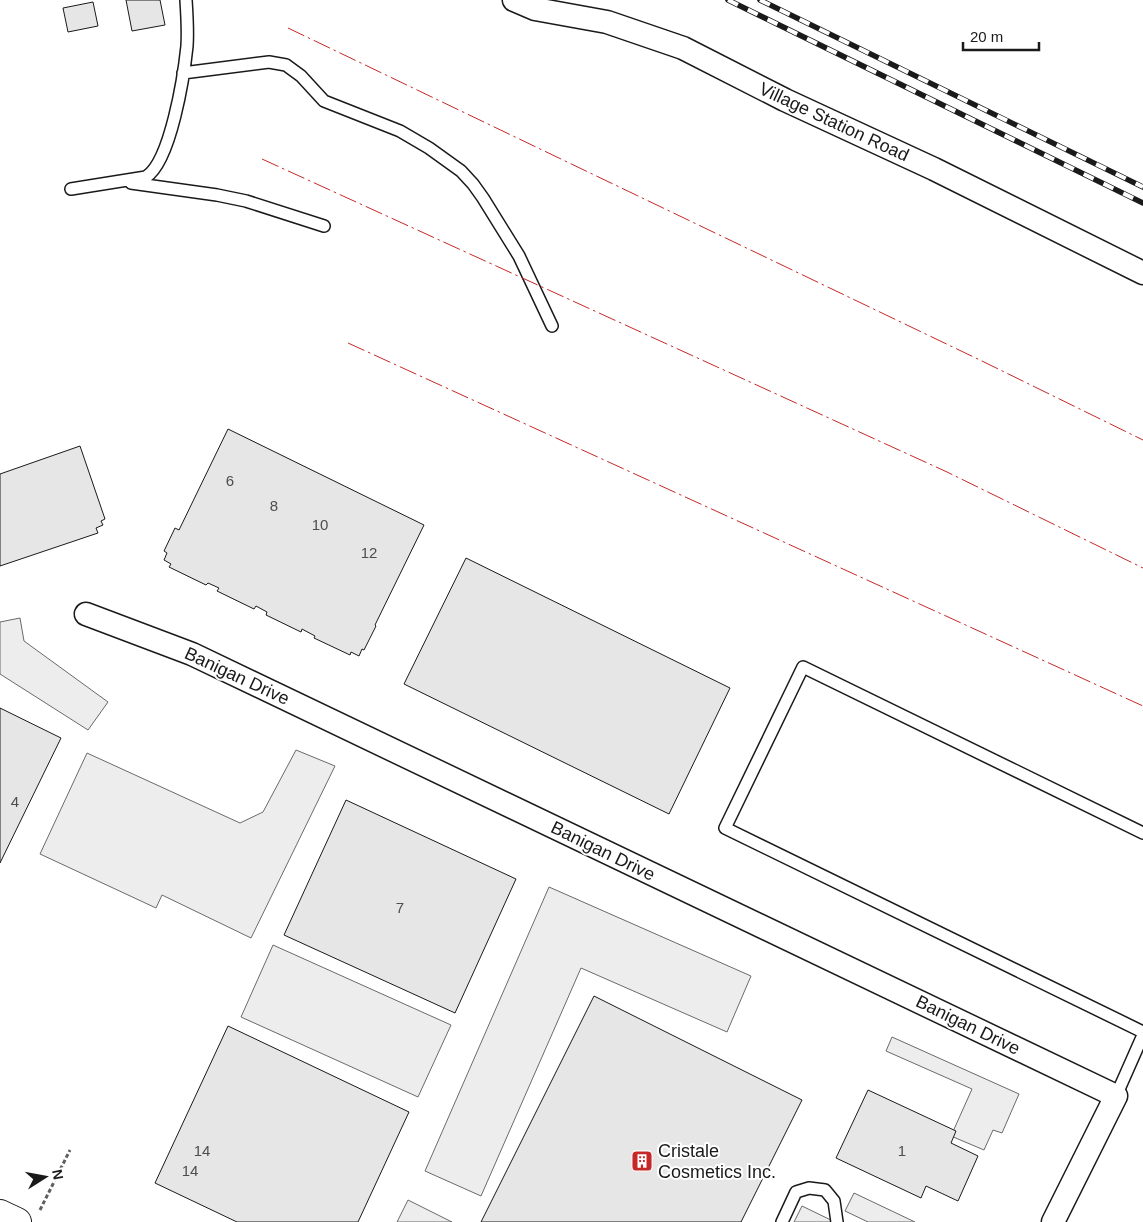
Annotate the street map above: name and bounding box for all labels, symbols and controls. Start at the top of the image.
scale bar [963,20,1039,52]
text: 20 m [970,28,1003,45]
street label: Village Station Road [756,79,912,165]
house number: 6 [226,472,234,489]
house number: 8 [270,497,278,514]
house number: 10 [312,516,328,533]
house number: 12 [361,544,377,561]
street label: Banigan Drive [182,643,292,709]
house number: 4 [11,793,19,810]
street label: Banigan Drive [548,817,658,885]
house number: 7 [396,899,404,916]
street label: Banigan Drive [913,991,1023,1059]
place label: Cristale Cosmetics Inc. [658,1141,776,1182]
house number: 14 [194,1142,210,1159]
house number: 1 [898,1142,906,1159]
building icon: Cristale Cosmetics Inc. [630,1149,654,1173]
north arrow [20,1152,70,1202]
house number: 14 [182,1162,198,1179]
text: N [49,1168,67,1181]

